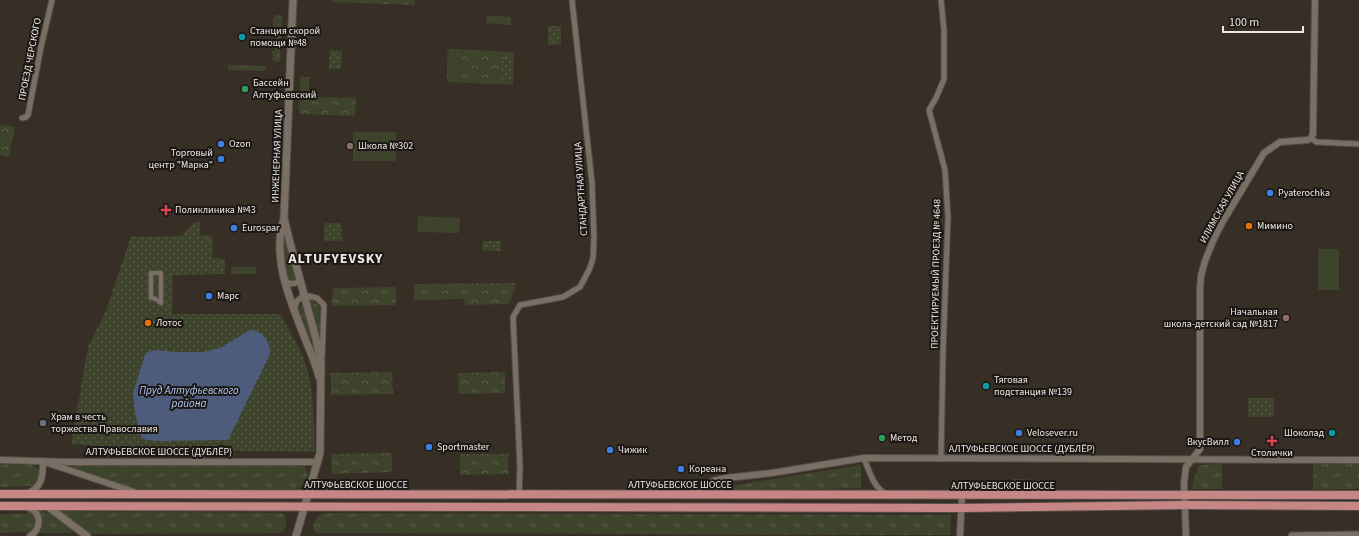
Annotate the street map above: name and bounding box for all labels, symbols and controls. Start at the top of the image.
scale bar [1223,8,1303,34]
text: 100 m [1229,14,1259,31]
street label: ПРОЕЗД ЧЕРСКОГО [15,16,45,101]
place label: Станция скорой помощи №48 [250,24,320,50]
marker: Станция скорой помощи №48 [237,32,247,42]
place label: Бассейн Алтуфьевский [253,76,316,102]
marker: Бассейн Алтуфьевский [240,84,250,94]
street label: ИНЖЕНЕРНАЯ УЛИЦА [268,109,286,203]
place label: Ozon [229,137,251,151]
marker: Ozon [216,139,226,149]
place label: Школа №302 [358,139,413,153]
marker: Школа №302 [345,141,355,151]
street label: СТАНДАРТНАЯ УЛИЦА [571,141,591,236]
place label: Торговый центр "Марка" [148,146,213,172]
marker: Торговый центр "Марка" [216,154,226,164]
street label: ИЛИМСКАЯ УЛИЦА [1196,168,1248,246]
place label: Pyaterochka [1278,186,1330,200]
marker: Pyaterochka [1265,188,1275,198]
street label: ПРОЕКТИРУЕМЫЙ ПРОЕЗД № 4648 [928,199,944,349]
place label: Поликлиника №43 [175,203,256,217]
marker: Поликлиника №43 [160,204,172,216]
place label: Мимино [1257,219,1293,233]
place label: Eurospar [242,221,280,235]
marker: Мимино [1244,221,1254,231]
marker: Eurospar [229,223,239,233]
district label: ALTUFYEVSKY [288,249,383,269]
place label: Марс [217,289,240,303]
marker: Марс [204,291,214,301]
place label: Начальная школа-детский сад №1817 [1164,305,1278,331]
marker: Начальная школа-детский сад №1817 [1281,313,1291,323]
place label: Лотос [156,316,182,330]
marker: Лотос [143,318,153,328]
place label: Тяговая подстанция №139 [994,373,1072,399]
marker: Тяговая подстанция №139 [981,381,991,391]
water label: Пруд Алтуфьевского района [139,383,239,411]
place label: Храм в честь торжества Православия [51,410,158,436]
marker: Храм в честь торжества Православия [38,418,48,428]
place label: Velosever.ru [1027,426,1078,440]
place label: Шоколад [1284,426,1325,440]
marker: Velosever.ru [1014,428,1024,438]
marker: Шоколад [1327,428,1337,438]
place label: Метод [890,431,918,445]
marker: Метод [877,433,887,443]
place label: ВкусВилл [1187,435,1229,449]
marker: Столички [1267,436,1277,446]
marker: ВкусВилл [1232,437,1242,447]
place label: Sportmaster [437,440,490,454]
marker: Sportmaster [424,442,434,452]
street label: АЛТУФЬЕВСКОЕ ШОССЕ (ДУБЛЁР) [949,442,1095,456]
place label: Чижик [618,443,647,457]
street label: АЛТУФЬЕВСКОЕ ШОССЕ (ДУБЛЁР) [86,445,232,459]
marker: Чижик [605,445,615,455]
place label: Столички [1251,446,1293,460]
place label: Кореана [689,462,726,476]
marker: Кореана [676,464,686,474]
street label: АЛТУФЬЕВСКОЕ ШОССЕ [304,478,408,492]
street label: АЛТУФЬЕВСКОЕ ШОССЕ [628,478,732,492]
street label: АЛТУФЬЕВСКОЕ ШОССЕ [951,479,1055,493]

